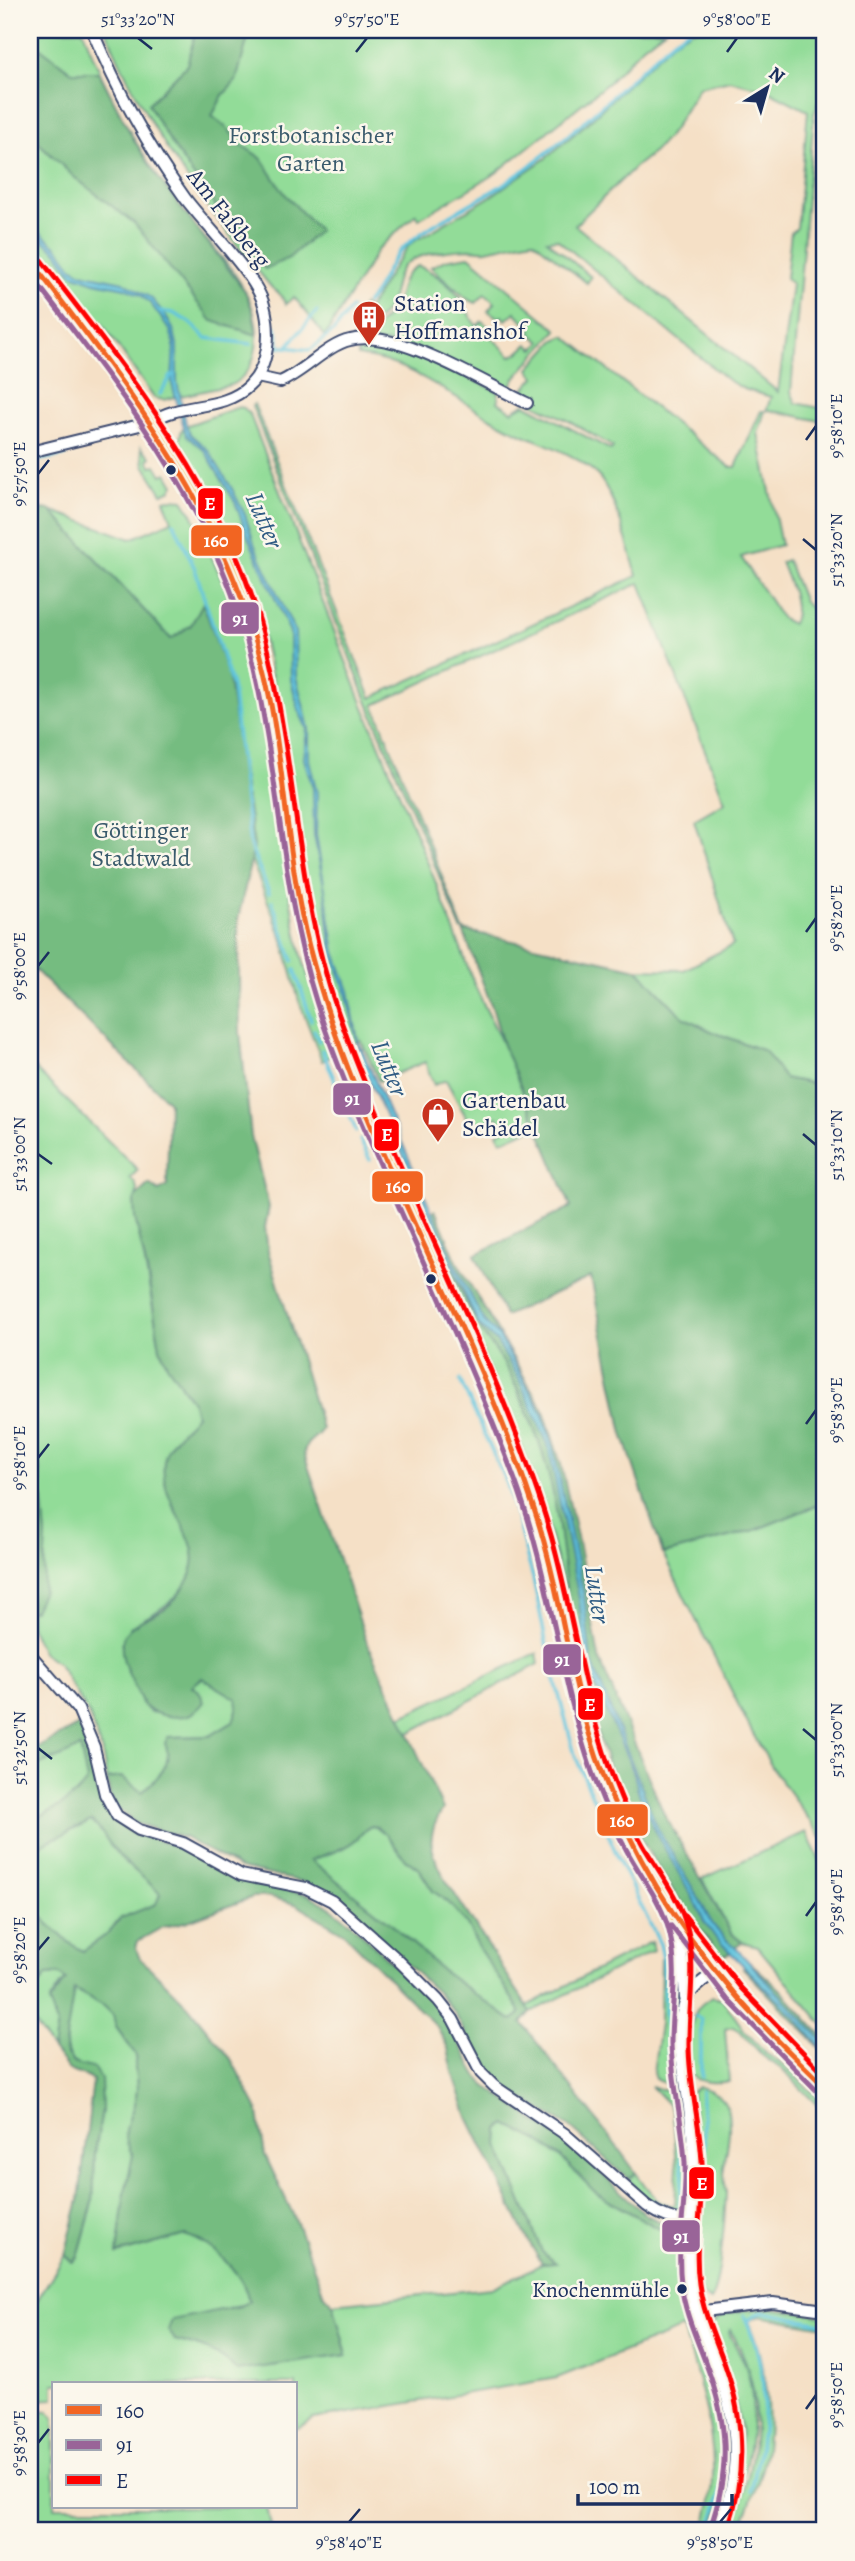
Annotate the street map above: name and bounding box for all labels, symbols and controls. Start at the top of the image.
text: 51°33'20"N [101,7,175,31]
text: 9°57'50"E [334,7,400,31]
text: 9°58'00"E [703,7,771,31]
north arrow [732,52,802,122]
text: N [763,61,790,90]
park label: Forstbotanischer Garten [228,119,394,179]
street label: Am Faßberg [179,160,278,275]
place label: Station Hoffmanshof [394,287,528,347]
building icon: Station Hoffmanshof [350,298,388,347]
text: 9°58'10"E [824,393,848,459]
text: 9°57'50"E [7,441,31,507]
unlabelled marker [164,463,178,477]
line badge: E [197,487,224,520]
water label: Lutter [237,487,292,555]
text: E [204,491,216,517]
text: 51°33'20"N [824,513,848,587]
line badge: 160 [190,524,243,557]
text: 160 [203,528,229,554]
line badge: 91 [220,601,260,635]
text: 91 [232,606,248,632]
park label: Göttinger Stadtwald [91,814,191,874]
text: 9°58'20"E [824,884,848,952]
text: 9°58'00"E [7,932,31,1000]
water label: Lutter [362,1035,417,1103]
line badge: 91 [332,1082,372,1116]
place label: Gartenbau Schädel [462,1084,566,1144]
text: 91 [344,1086,360,1112]
shop icon: Gartenbau Schädel [419,1095,457,1144]
text: 51°33'10"N [824,1109,848,1181]
text: 51°33'00"N [7,1116,31,1191]
line badge: E [373,1118,400,1152]
text: E [381,1122,393,1148]
line badge: 160 [371,1170,424,1203]
text: 160 [385,1174,411,1200]
unlabelled marker [424,1272,438,1286]
text: 9°58'30"E [824,1377,848,1443]
text: 9°58'10"E [7,1425,31,1491]
water label: Lutter [576,1563,619,1626]
line badge: 91 [542,1643,582,1676]
text: 91 [554,1647,570,1673]
line badge: E [577,1687,604,1721]
text: E [584,1692,596,1718]
text: 51°33'00"N [824,1702,848,1777]
text: 51°32'50"N [7,1711,31,1785]
line badge: 160 [596,1803,649,1837]
text: 160 [609,1808,635,1834]
text: 9°58'40"E [824,1868,848,1936]
text: 9°58'20"E [7,1916,31,1984]
line badge: E [688,2166,715,2200]
text: E [696,2171,708,2197]
line badge: 91 [661,2219,701,2253]
text: 91 [673,2224,689,2250]
place label: Knochenmühle [532,2275,669,2305]
marker: Knochenmühle [675,2282,689,2296]
text: 9°58'50"E [824,2362,848,2428]
legend [52,2382,298,2508]
text: 160 [116,2397,144,2425]
text: 9°58'30"E [7,2410,31,2476]
text: 91 [116,2431,133,2459]
scale bar [578,2463,732,2507]
text: E [116,2467,128,2495]
text: 100 m [589,2473,640,2501]
text: 9°58'40"E [315,2530,383,2554]
text: 9°58'50"E [687,2530,753,2554]

